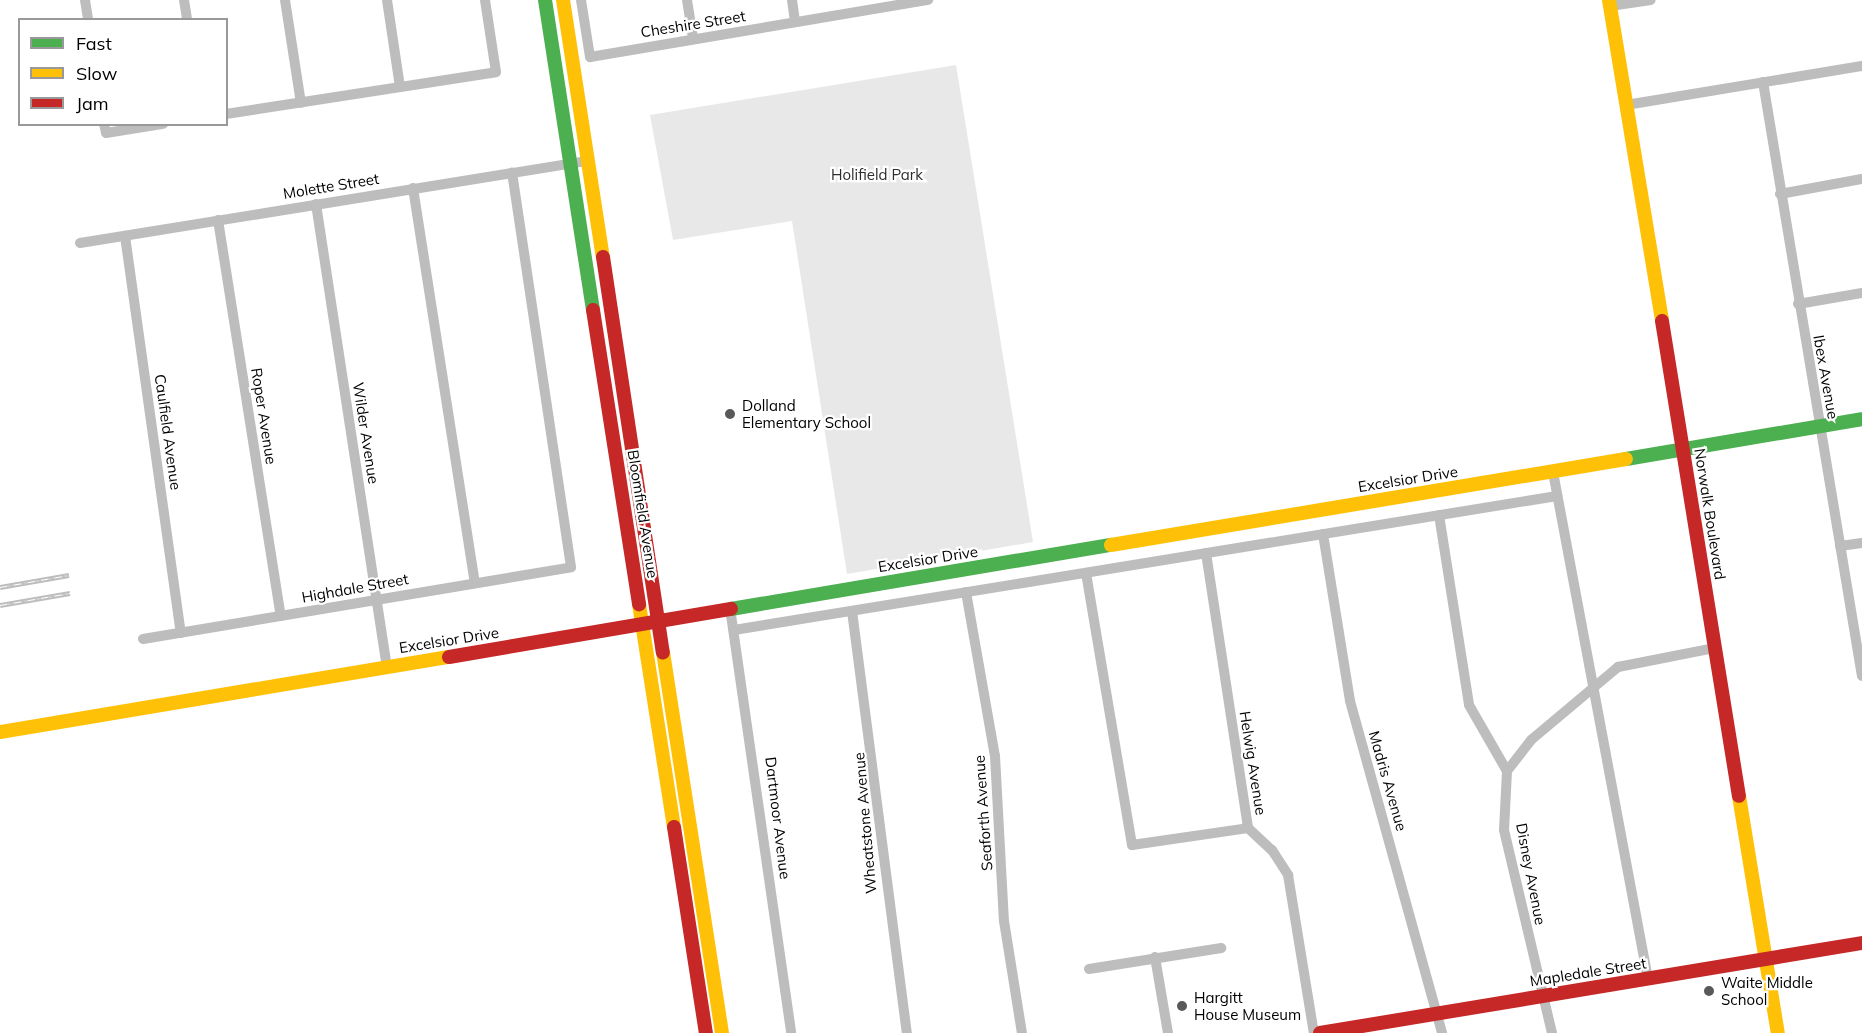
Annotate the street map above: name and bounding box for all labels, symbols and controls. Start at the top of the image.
street label: Cheshire Street [639,7,747,41]
legend [18,18,228,126]
text: Fast [76,32,112,55]
text: Slow [76,62,117,85]
text: Jam [76,92,109,115]
park label: Holifield Park [831,166,923,184]
street label: Molette Street [282,170,380,202]
street label: Ibex Avenue [1810,333,1842,421]
street label: Roper Avenue [247,366,281,466]
street label: Caulfield Avenue [151,373,185,491]
street label: Wilder Avenue [349,381,383,485]
place label: Dolland Elementary School [742,396,871,431]
marker: Dolland Elementary School [723,407,737,421]
street label: Norwalk Boulevard [1691,447,1729,581]
street label: Bloomfield Avenue [624,449,662,579]
street label: Excelsior Drive [1357,462,1459,496]
street label: Excelsior Drive [877,542,979,576]
street label: Highdale Street [300,570,410,606]
street label: Excelsior Drive [398,623,500,657]
street label: Helwig Avenue [1236,710,1270,816]
street label: Madris Avenue [1365,729,1411,833]
street label: Wheatstone Avenue [850,751,880,895]
street label: Seaforth Avenue [970,755,996,871]
street label: Dartmoor Avenue [762,756,794,880]
street label: Disney Avenue [1512,822,1550,926]
street label: Mapledale Street [1528,954,1648,990]
place label: Waite Middle School [1721,973,1813,1008]
marker: Waite Middle School [1702,984,1716,998]
place label: Hargitt House Museum [1194,988,1301,1023]
marker: Hargitt House Museum [1175,999,1189,1013]

